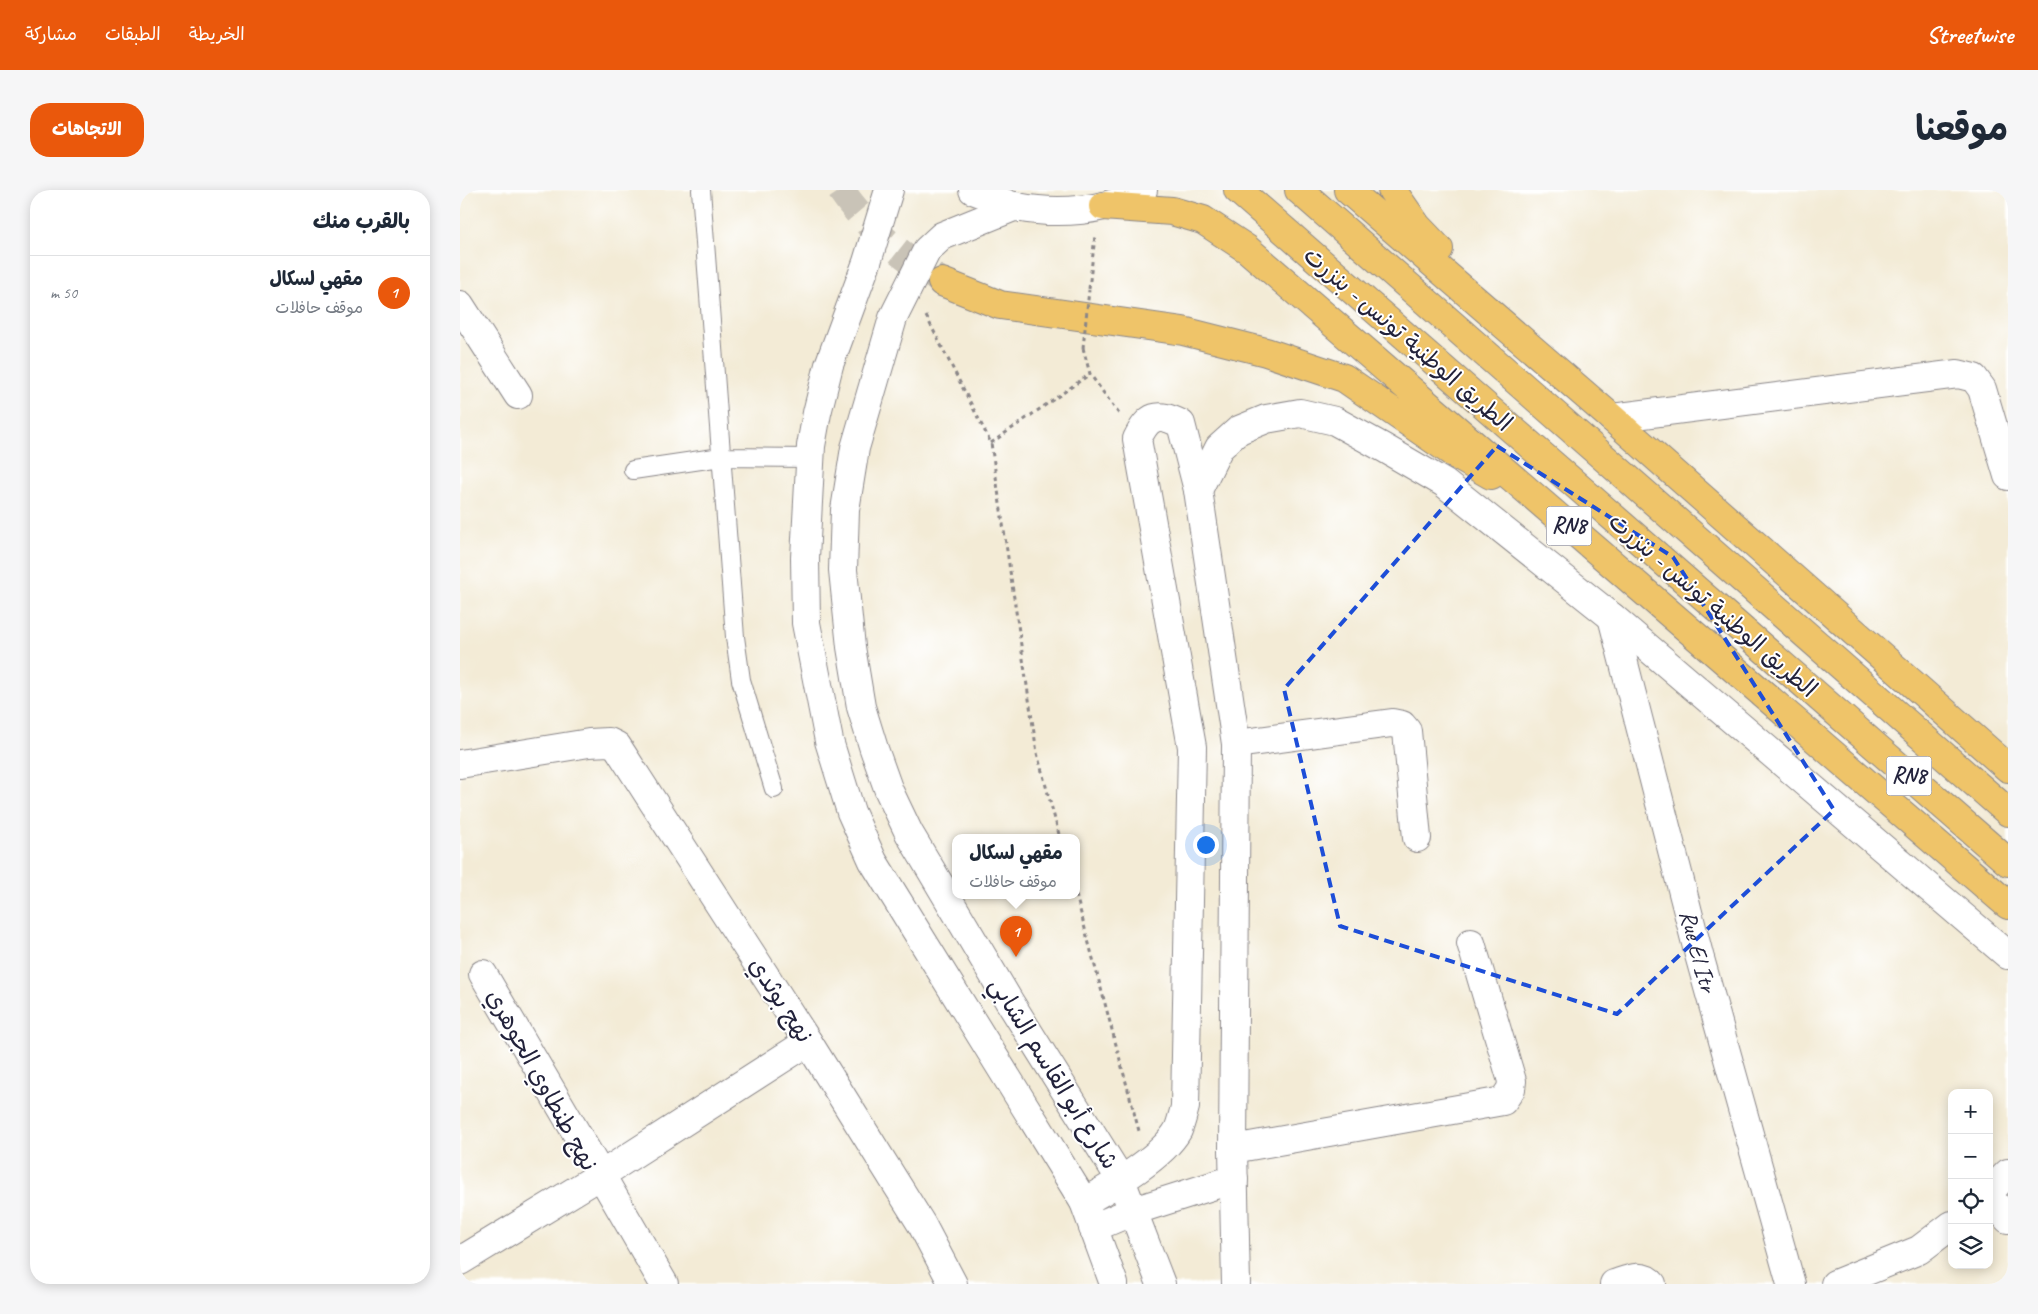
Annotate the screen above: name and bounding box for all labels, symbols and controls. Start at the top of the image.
text: Streetwise [1927,20,2013,50]
text: مشاركة [25,23,77,45]
text: الطبقات [105,23,161,45]
text: الخريطة [189,23,245,45]
button: الاتجاهات [30,103,144,157]
text: موقعنا [1915,106,2008,151]
text: بالقرب منك [313,208,410,234]
street label: الطريق الوطنية تونس - بنزرت [1297,240,1519,438]
text: مقهي لسكال [269,267,363,291]
text: 50 m [50,283,77,303]
text: 1 [390,283,398,303]
text: موقف حافلات [275,298,363,318]
road number: RN8 [1546,506,1592,546]
street label: الطريق الوطنية تونس - بنزرت [1602,506,1824,704]
road number: RN8 [1886,756,1932,796]
your location [1193,832,1219,858]
popup [952,834,1080,899]
text: مقهي لسكال [969,841,1063,865]
text: موقف حافلات [969,872,1057,892]
street label: Rue El Itr [1673,907,1724,998]
pin: 1 [1000,916,1032,957]
street label: نهج بوثدي [741,951,820,1050]
street label: شارع أبو القاسم الشابي [978,971,1125,1178]
street label: نهج طنطاوي الجوهري [478,984,604,1177]
map controls [1948,1089,1993,1269]
button: + [1948,1089,1993,1134]
button: − [1948,1134,1993,1179]
button: locate [1948,1179,1993,1224]
button: layers [1948,1224,1993,1269]

